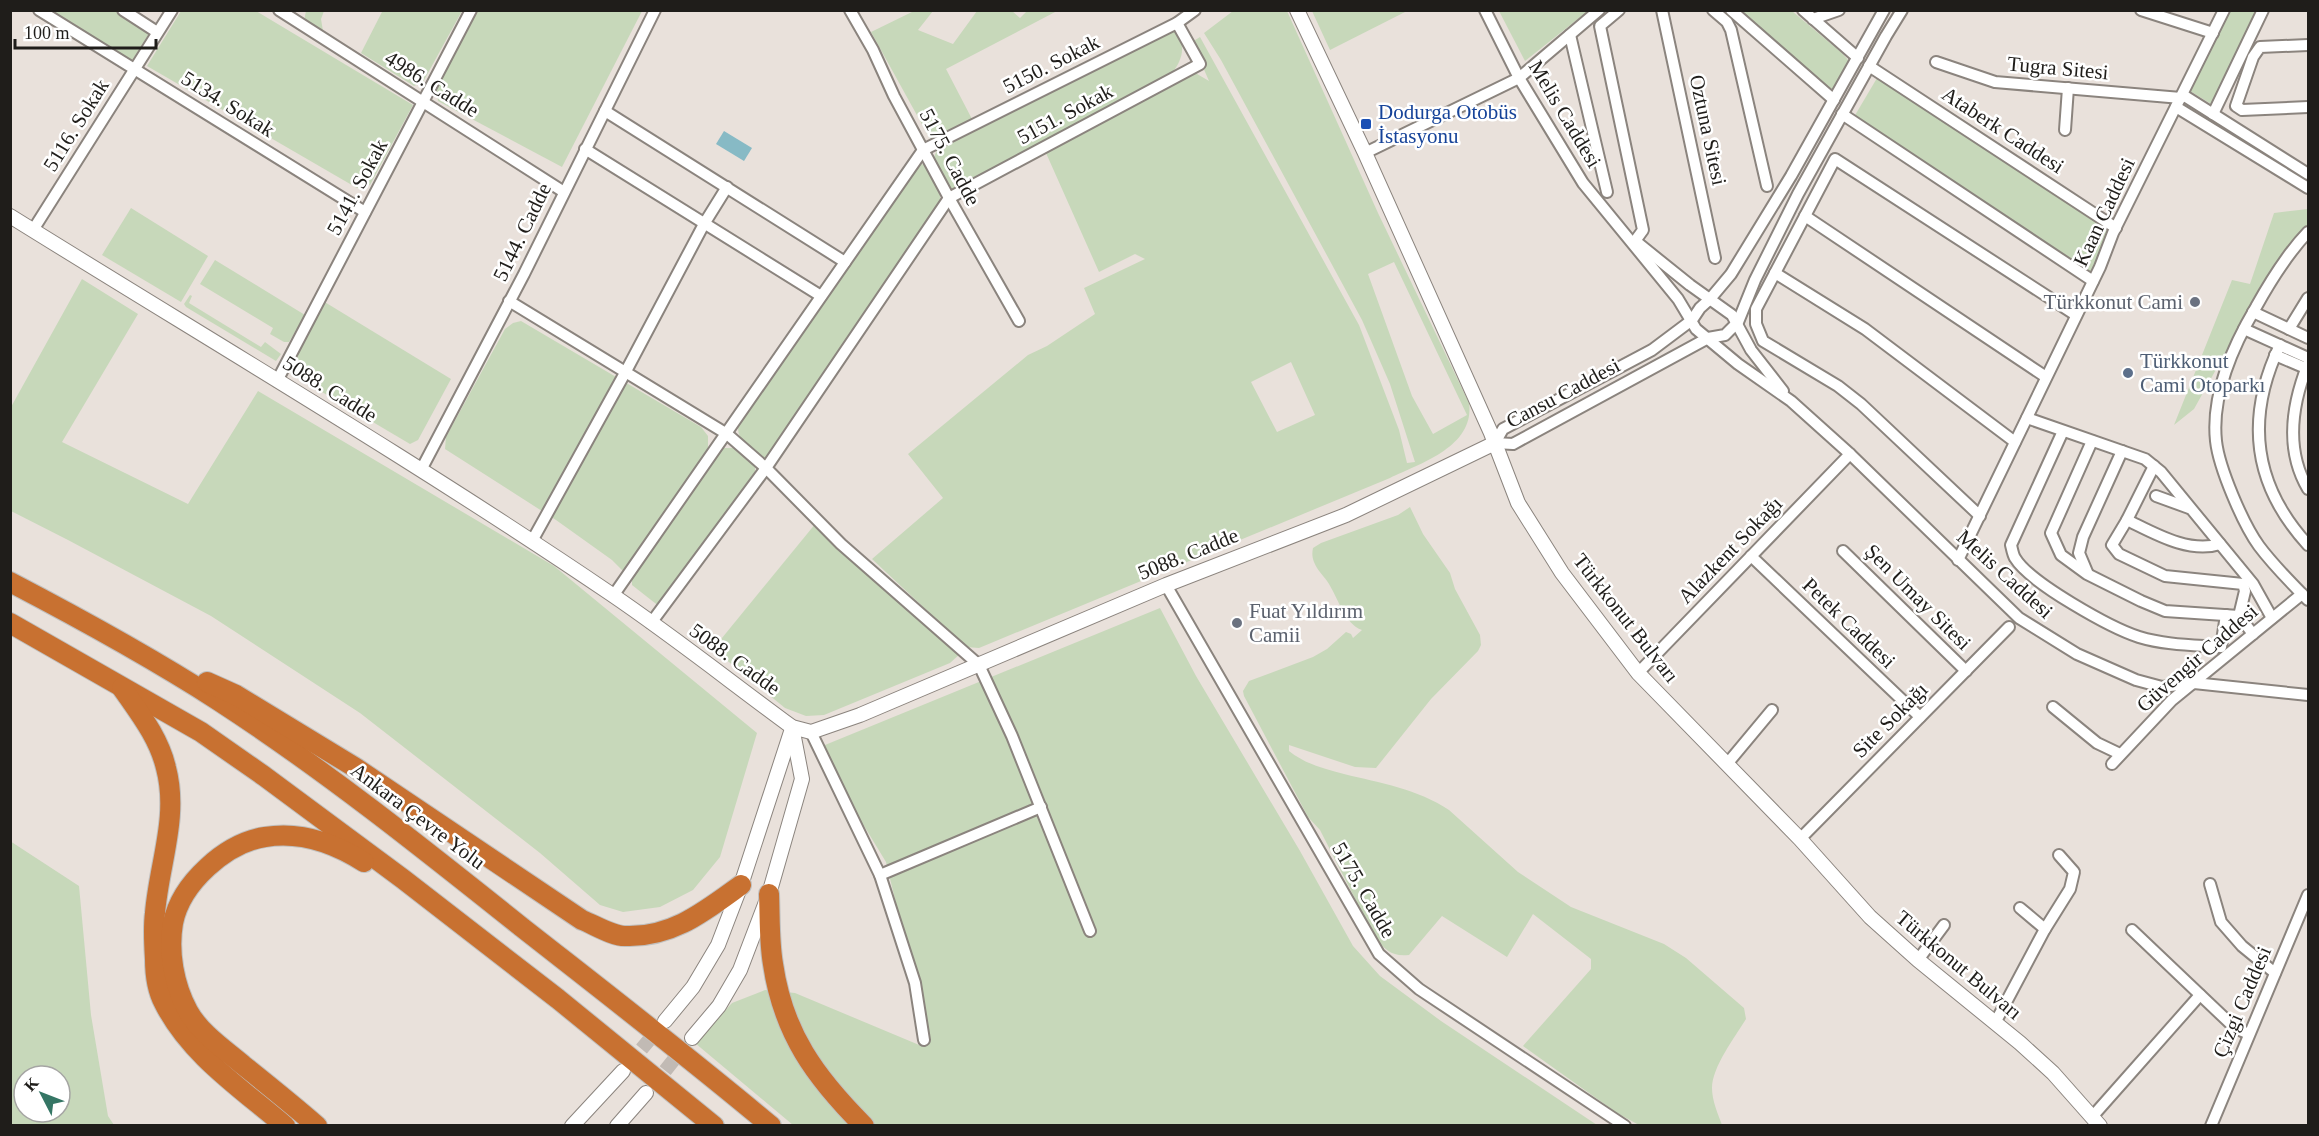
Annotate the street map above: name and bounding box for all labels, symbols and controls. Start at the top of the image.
scale bar [15,12,156,50]
text: 100 m [24,23,70,43]
street label: 5150. Sokak [999,29,1104,99]
street label: 4986. Cadde [381,46,483,122]
street label: Tugra Sitesi [2006,52,2110,84]
street label: Melis Caddesi [1524,56,1606,172]
street label: 5134. Sokak [177,66,279,142]
street label: Oztuna Sitesi [1685,72,1731,188]
street label: 5116. Sokak [38,74,114,176]
street label: 5151. Sokak [1013,79,1117,149]
street label: Ataberk Caddesi [1938,82,2069,178]
place label: Dodurga Otobüs İstasyonu [1378,100,1517,148]
street label: 5175. Cadde [914,105,986,209]
marker: Dodurga Otobüs İstasyonu [1359,117,1373,131]
street label: 5141. Sokak [322,135,392,239]
street label: Kaan Caddesi [2068,154,2140,270]
street label: 5144. Cadde [488,179,556,285]
place label: Türkkonut Cami [2044,290,2183,314]
marker: Türkkonut Cami [2188,295,2202,309]
place label: Türkkonut Cami Otoparkı [2140,349,2266,397]
street label: 5088. Cadde [279,351,381,427]
street label: Cansu Caddesi [1502,353,1624,433]
marker: Türkkonut Cami Otoparkı [2121,366,2135,380]
street label: Alazkent Sokağı [1673,491,1787,608]
street label: 5088. Cadde [1134,523,1242,585]
street label: Melis Caddesi [1952,525,2058,623]
street label: Şen Umay Sitesi [1860,539,1976,655]
street label: Türkkonut Bulvarı [1568,549,1684,687]
street label: Petek Caddesi [1798,573,1900,673]
place label: Fuat Yıldırım Camii [1249,599,1363,647]
street label: Güvengir Caddesi [2132,599,2262,717]
marker: Fuat Yıldırım Camii [1230,616,1244,630]
street label: 5088. Cadde [685,618,785,700]
street label: Site Sokağı [1847,677,1933,763]
street label: Ankara Çevre Yolu [346,758,490,874]
street label: 5175. Cadde [1327,838,1401,942]
street label: Türkkonut Bulvarı [1891,905,2027,1025]
street label: Çizgi Caddesi [2208,943,2276,1061]
north arrow [12,1064,72,1124]
text: K [21,1074,42,1095]

